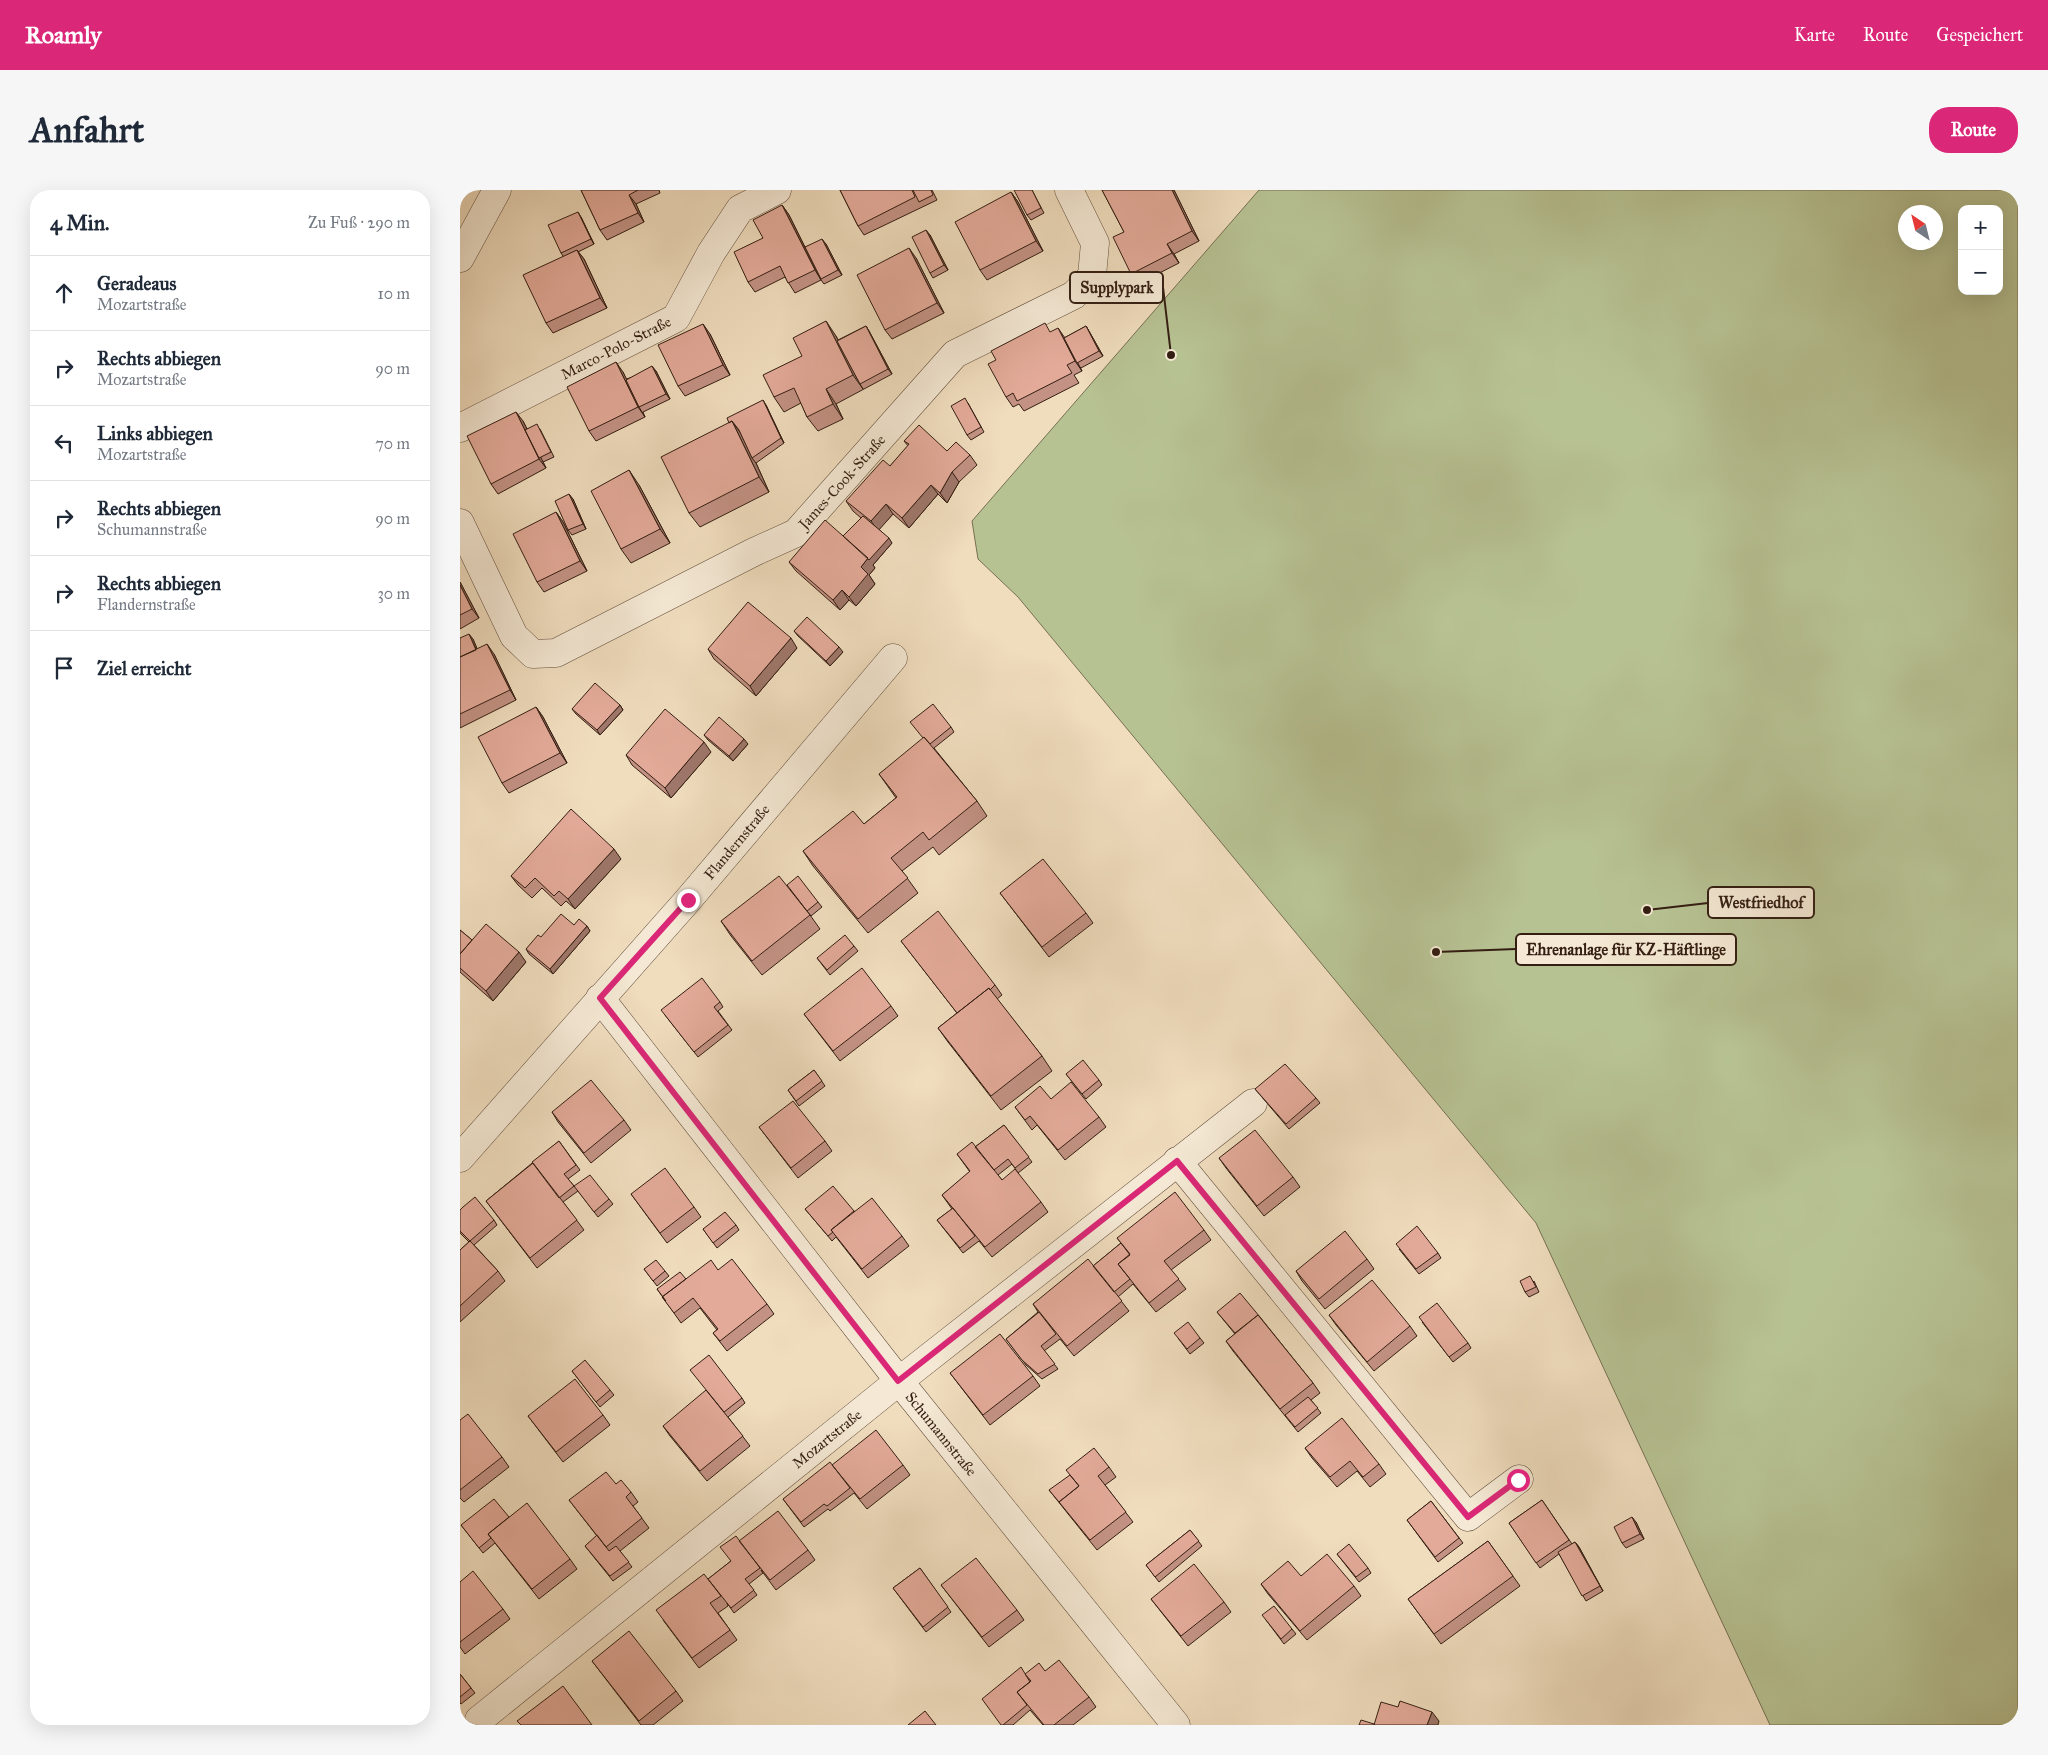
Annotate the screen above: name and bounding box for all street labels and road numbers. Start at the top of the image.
street label: Marco-Polo-Straße [558,312,674,384]
street label: James-Cook-Straße [793,431,890,535]
street label: Flandernstraße [700,801,774,883]
street label: Schumannstraße [902,1388,980,1480]
street label: Mozartstraße [789,1406,865,1472]

